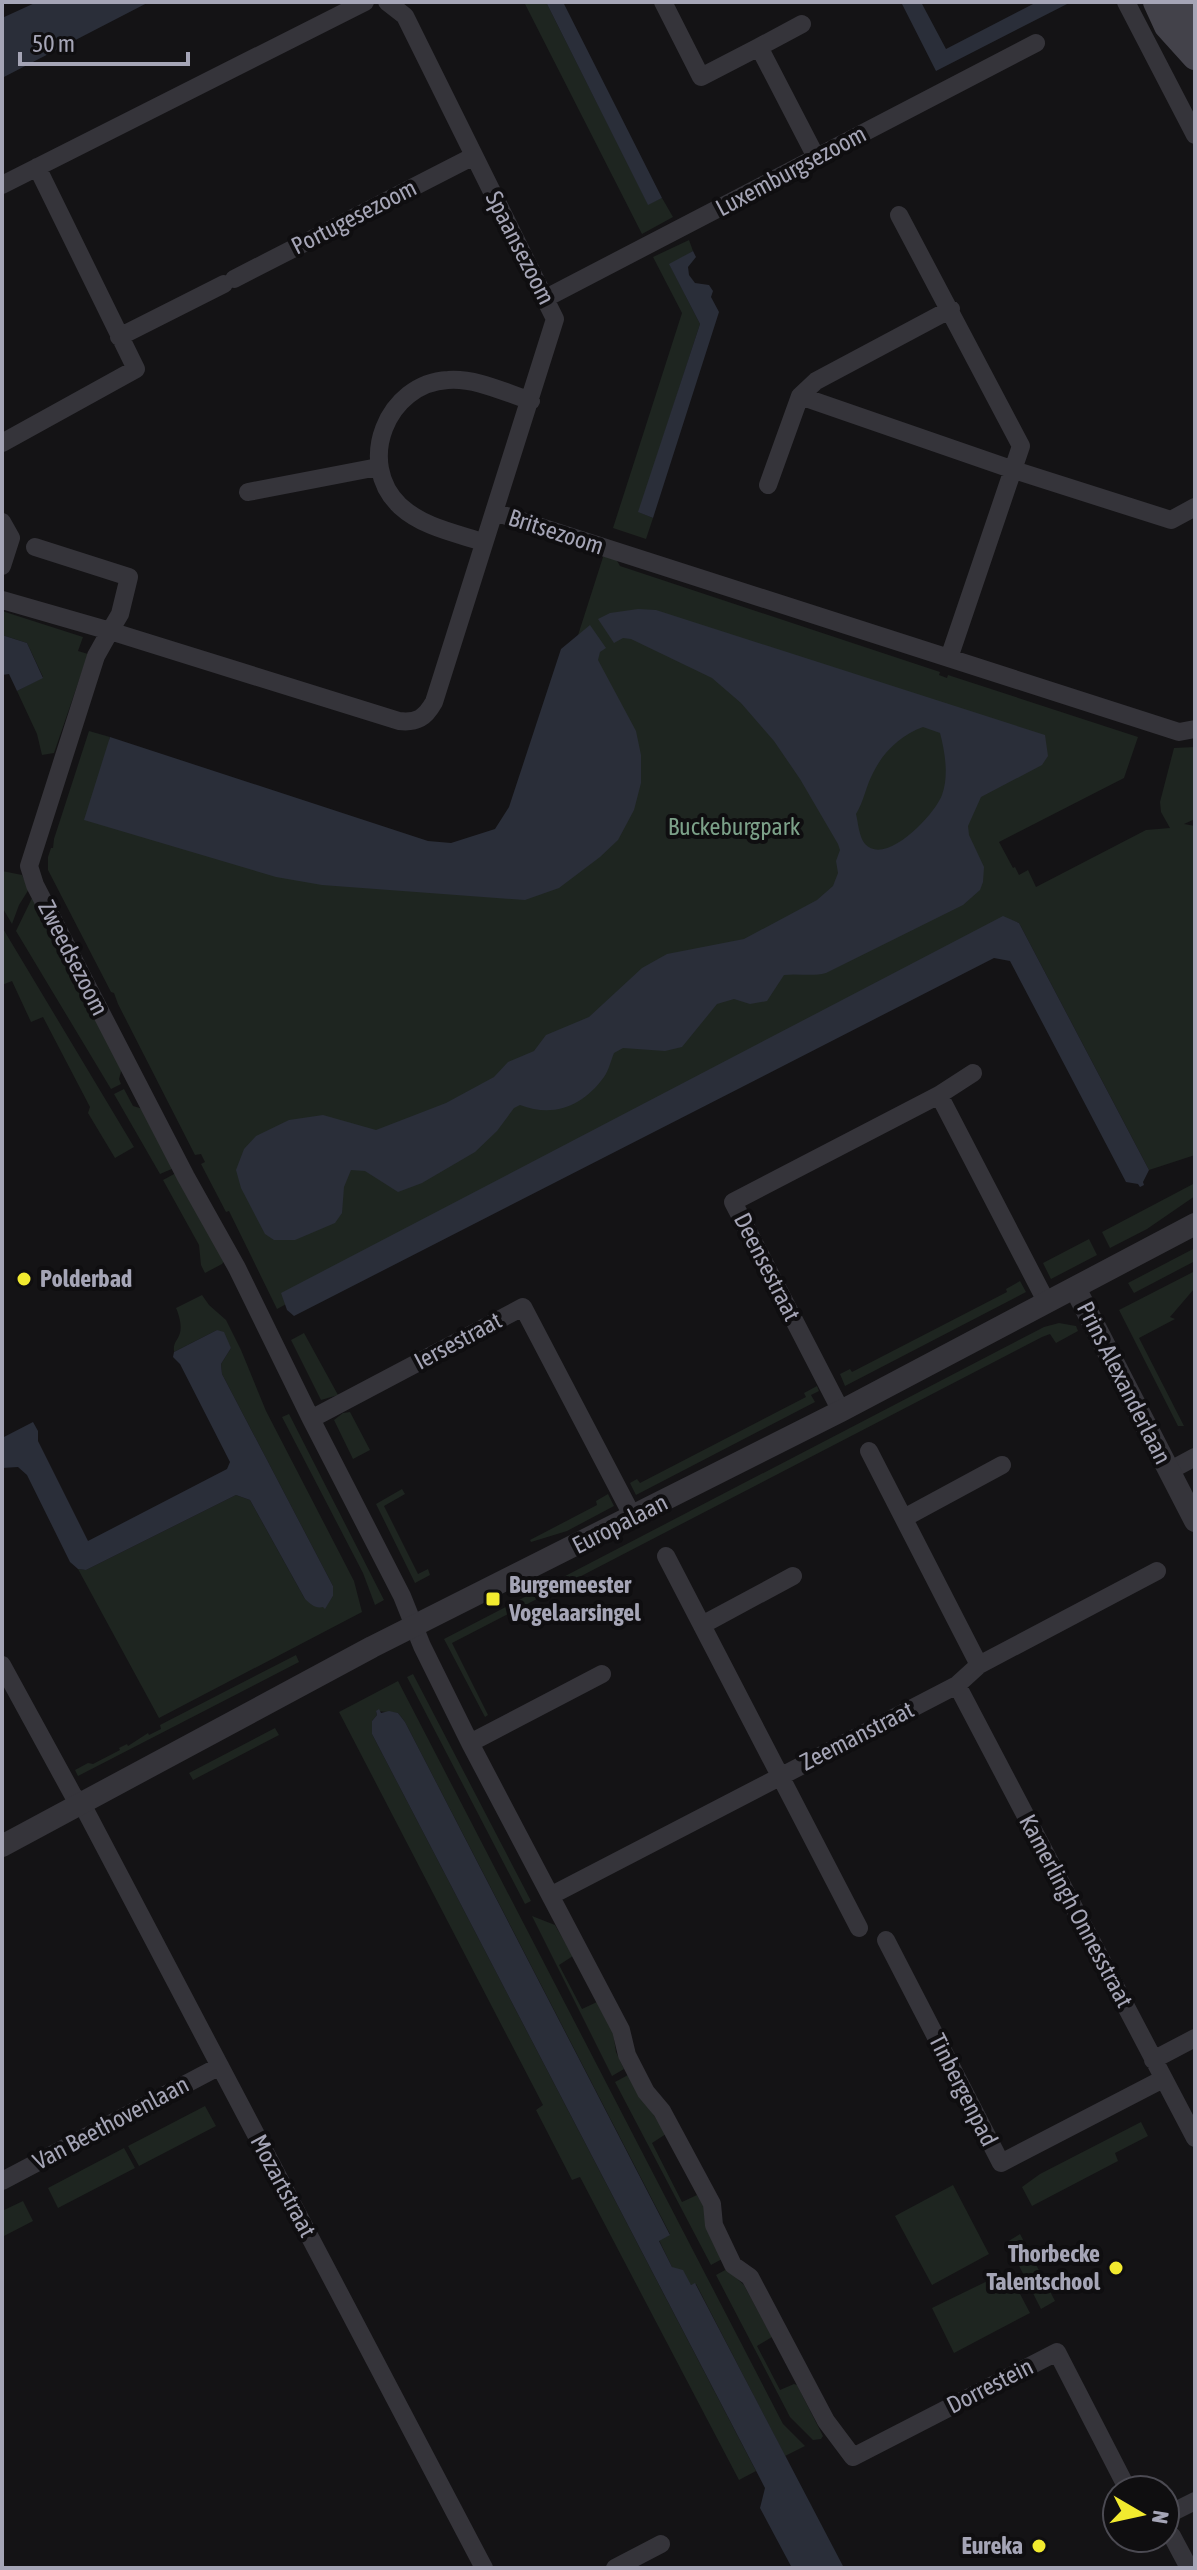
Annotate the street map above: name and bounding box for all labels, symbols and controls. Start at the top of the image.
scale bar [20,16,188,66]
text: 50 m [32,30,75,57]
street label: Luxemburgsezoom [711,120,870,221]
street label: Portugesezoom [287,174,421,260]
street label: Spaansezoom [480,187,560,309]
street label: Britsezoom [505,503,607,560]
park label: Buckeburgpark [668,813,801,840]
street label: Zweedsezoom [33,896,114,1020]
street label: Deensestraat [729,1208,806,1325]
place label: Polderbad [40,1265,132,1292]
marker: Polderbad [15,1270,33,1288]
street label: Prins Alexanderlaan [1072,1297,1177,1468]
street label: Iersestraat [410,1306,506,1375]
street label: Europalaan [568,1488,672,1559]
place label: Burgemeester Vogelaarsingel [508,1571,641,1626]
marker: Burgemeester Vogelaarsingel [484,1590,502,1608]
street label: Zeemanstraat [795,1695,918,1776]
street label: Kamerlingh Onnesstraat [1014,1810,1139,2012]
street label: Tinbergenpad [924,2029,1003,2150]
street label: Van Beethovenlaan [28,2070,193,2175]
street label: Mozartstraat [245,2130,322,2242]
place label: Thorbecke Talentschool [987,2240,1101,2295]
marker: Thorbecke Talentschool [1107,2259,1125,2277]
street label: Dorrestein [942,2352,1037,2419]
north arrow [1101,2474,1181,2554]
text: N [1147,2509,1175,2526]
place label: Eureka [961,2532,1023,2559]
marker: Eureka [1030,2537,1048,2555]

